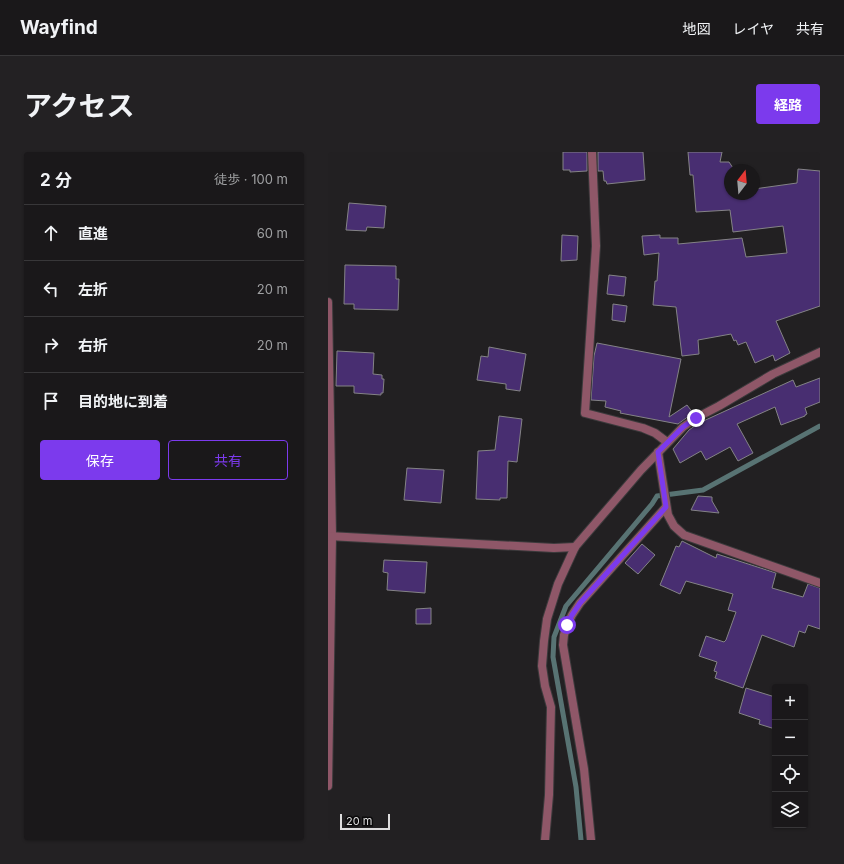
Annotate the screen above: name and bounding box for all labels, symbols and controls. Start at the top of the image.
text: Wayfind [20,16,98,39]
text: 地図 [682,20,710,37]
text: レイヤ [732,20,774,37]
text: 共有 [796,20,824,37]
button: 経路 [756,84,820,124]
text: アクセス [24,89,135,123]
north arrow [724,164,760,200]
text: 2 分 [40,170,72,190]
text: 徒歩 · 100 m [214,171,288,187]
icon: ahead [40,222,62,244]
text: 直進 [78,224,108,243]
text: 60 m [257,225,288,241]
icon: left [40,278,62,300]
text: 左折 [78,280,108,299]
text: 20 m [257,281,288,297]
icon: right [40,334,62,356]
text: 右折 [78,336,108,355]
text: 20 m [257,337,288,353]
icon: arrive [40,390,62,412]
text: 目的地に到着 [78,392,168,411]
route end [687,409,705,427]
button: 保存 [40,440,160,480]
button: 共有 [168,440,288,480]
route start [558,616,576,634]
map controls [772,684,808,828]
button: + [772,684,808,720]
button: − [772,720,808,756]
button: locate [772,756,808,792]
button: layers [772,792,808,828]
scale bar [340,812,390,831]
text: 20 m [346,814,372,828]

